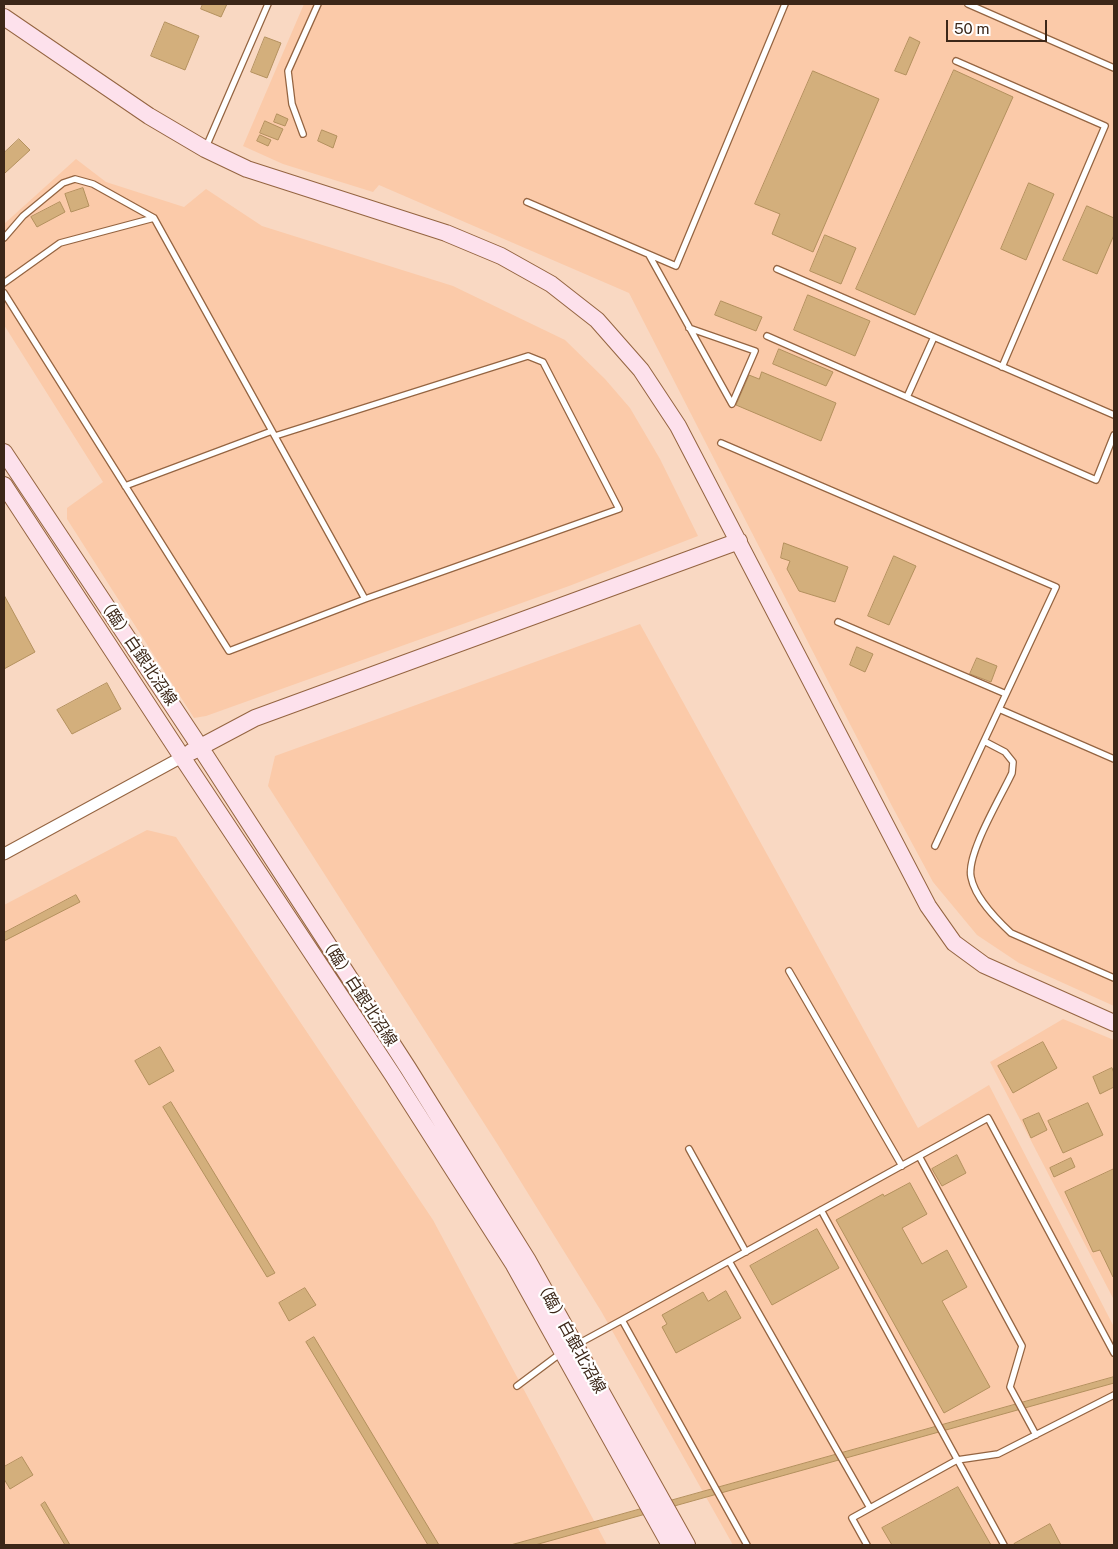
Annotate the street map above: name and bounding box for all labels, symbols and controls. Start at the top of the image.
scale bar [948,10,1049,42]
text: 50 m [954,20,989,37]
street label: （臨）白銀北沼線 [93,593,181,709]
street label: （臨）白銀北沼線 [315,932,401,1050]
street label: （臨）白銀北沼線 [531,1275,609,1397]

